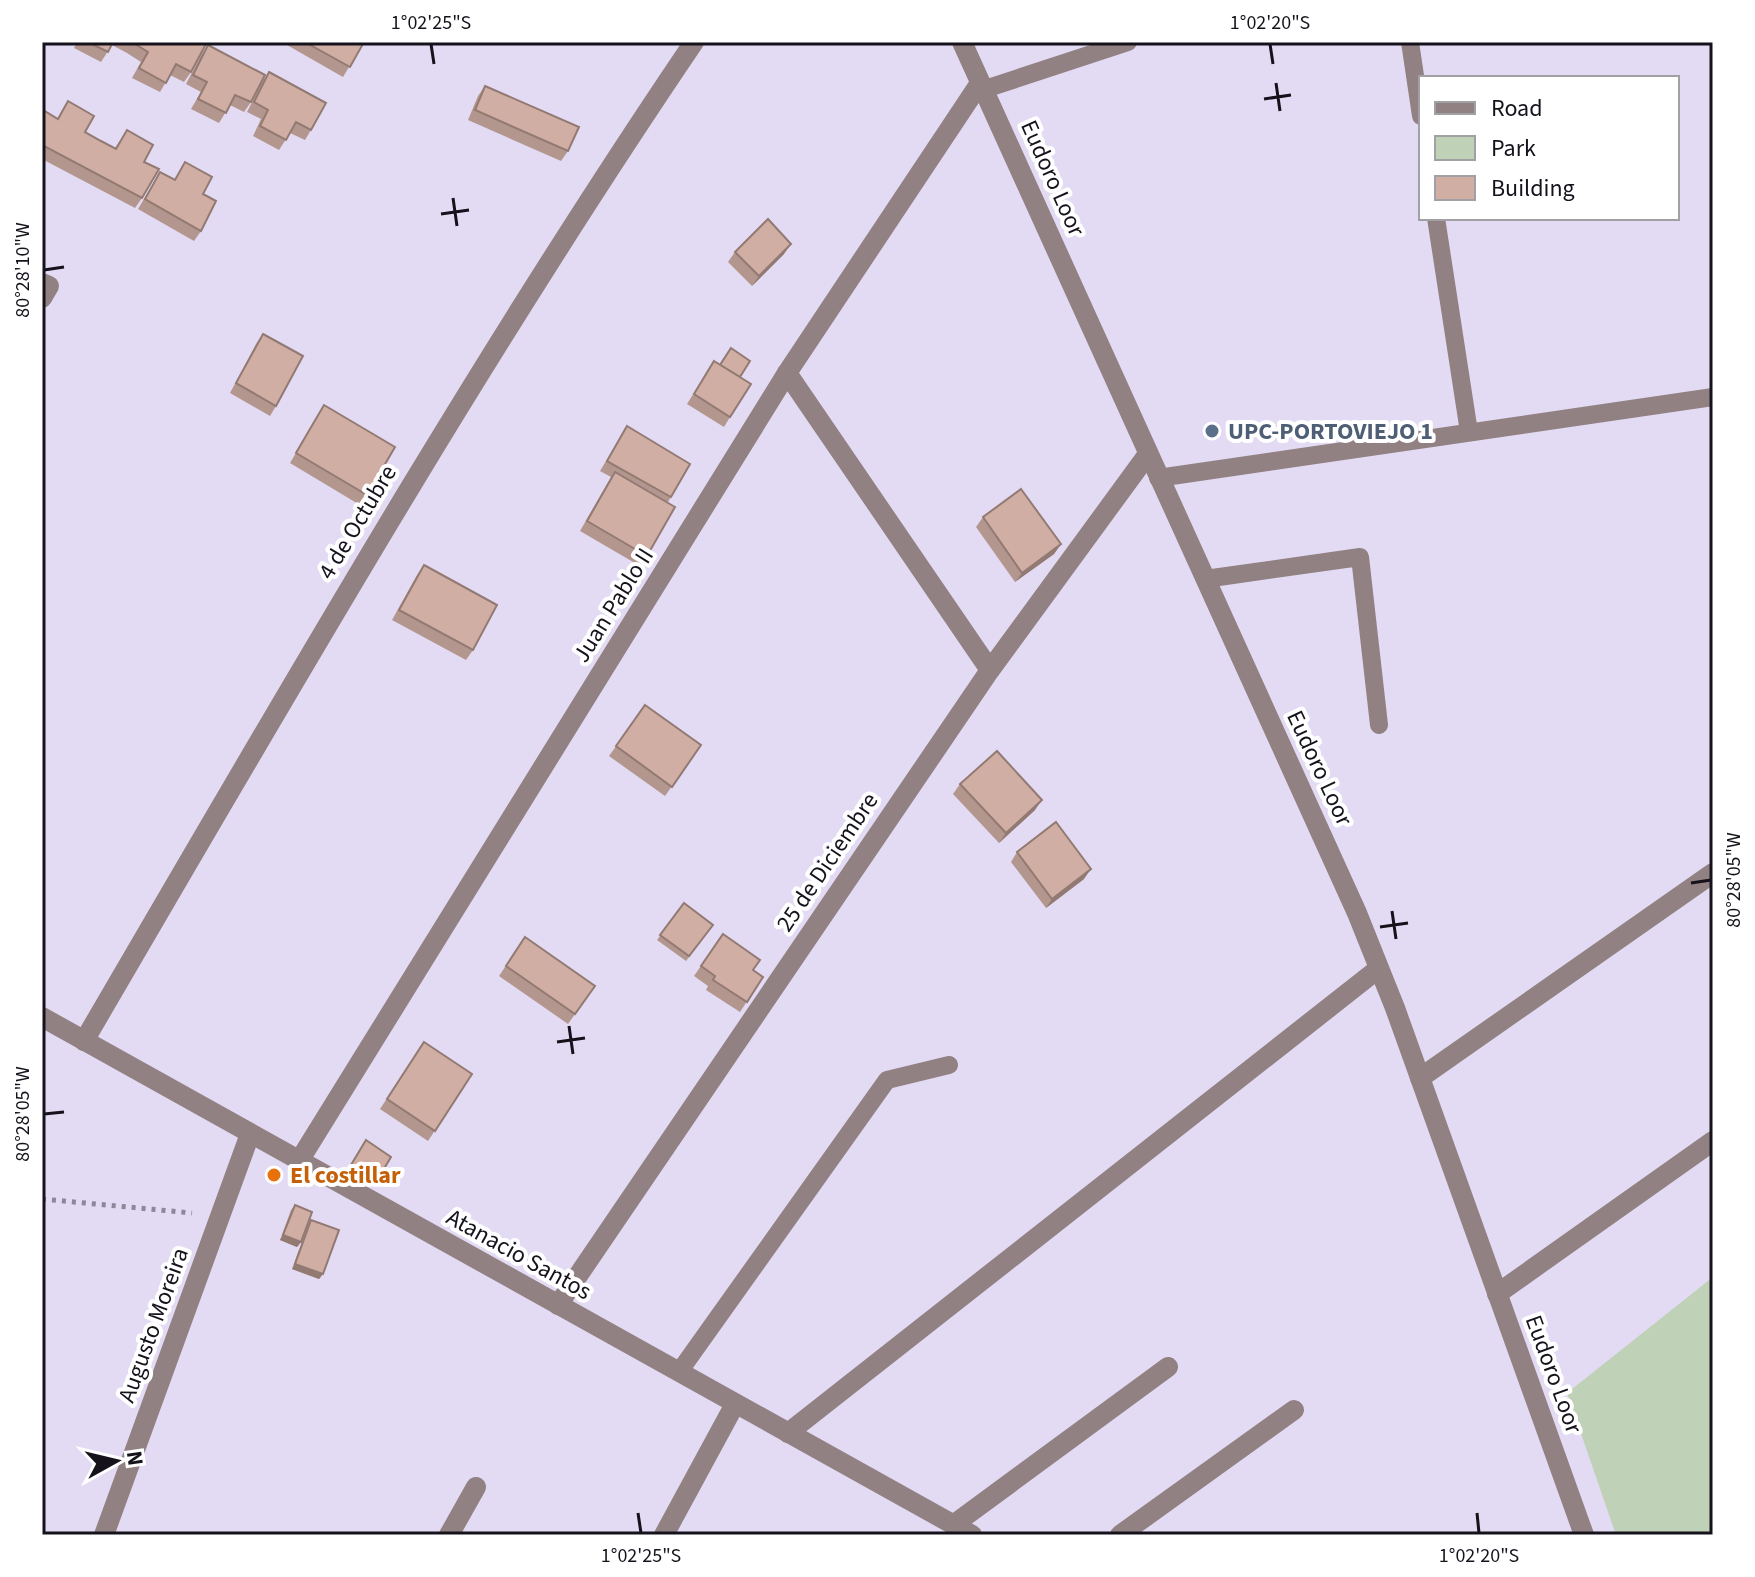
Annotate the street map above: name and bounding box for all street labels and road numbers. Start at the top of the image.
street label: Eudoro Loor [1011,115,1094,242]
street label: 4 de Octubre [310,458,405,586]
street label: Juan Pablo II [564,541,662,669]
street label: Eudoro Loor [1278,705,1362,832]
street label: 25 de Diciembre [768,786,887,939]
street label: Atanacio Santos [440,1200,598,1309]
street label: Augusto Moreira [109,1243,198,1407]
street label: Eudoro Loor [1516,1310,1591,1439]

